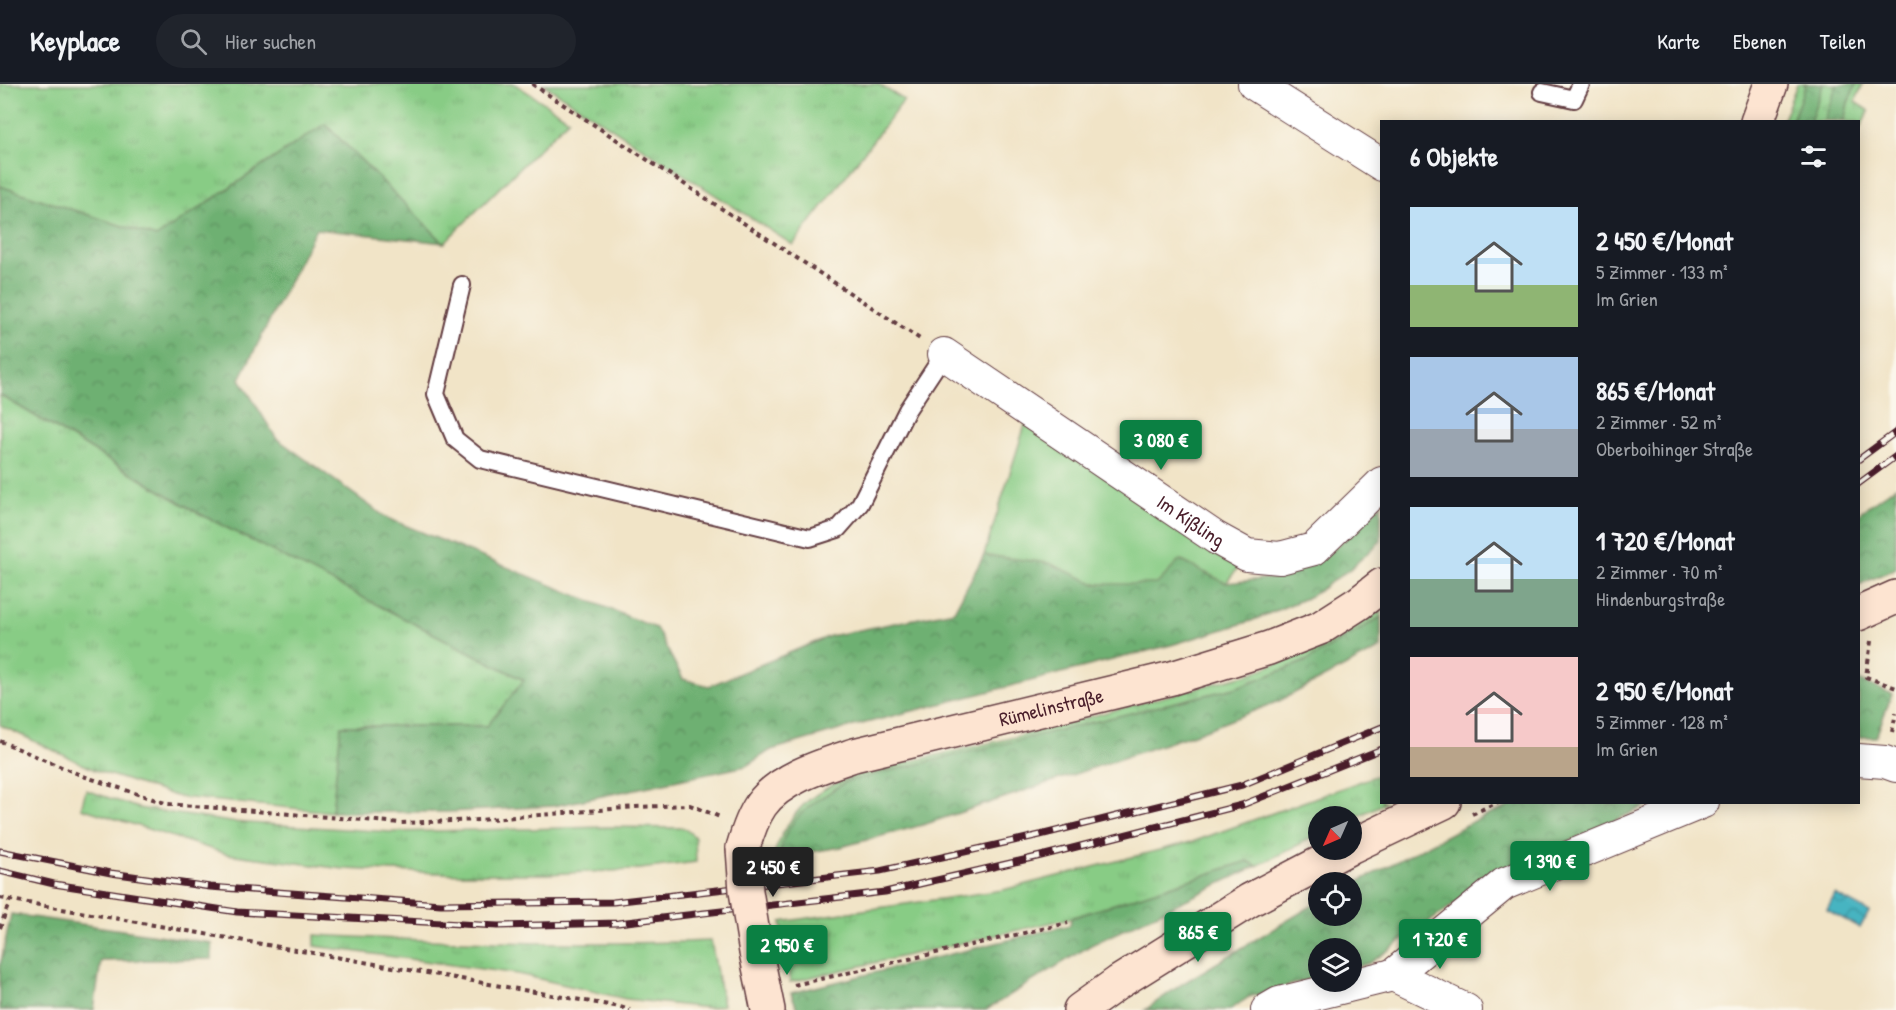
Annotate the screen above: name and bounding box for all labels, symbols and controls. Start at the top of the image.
search box [156,14,576,68]
text: Keyplace [30,22,120,60]
icon: search [177,25,210,58]
text: Hier suchen [225,26,316,56]
text: Karte [1657,27,1700,56]
text: Ebenen [1733,27,1787,56]
text: Teilen [1820,27,1866,56]
text: 6 Objekte [1410,139,1498,174]
icon: filters [1797,140,1830,173]
text: 2 450 €/Monat [1596,223,1733,258]
icon: home [1458,231,1530,303]
text: 5 Zimmer · 133 m² [1596,258,1728,285]
text: Im Grien [1596,285,1658,312]
text: 865 €/Monat [1596,373,1715,408]
icon: home [1458,381,1530,453]
text: 2 Zimmer · 52 m² [1596,408,1721,435]
pin: 3 080 € [1106,420,1216,471]
text: 3 080 € [1134,426,1188,453]
text: Oberboihinger Straße [1596,435,1753,462]
street label: Im Kißling [1152,488,1230,553]
text: 1 720 €/Monat [1596,523,1734,558]
icon: home [1458,531,1530,603]
text: 2 Zimmer · 70 m² [1596,558,1722,585]
text: Hindenburgstraße [1596,585,1725,612]
text: 2 950 €/Monat [1596,673,1733,708]
street label: Rümelinstraße [996,681,1106,732]
icon: home [1458,681,1530,753]
text: 5 Zimmer · 128 m² [1596,708,1728,735]
text: Im Grien [1596,735,1658,762]
north arrow [1308,806,1362,860]
map controls [1308,806,1362,992]
pin: 1 390 € [1495,841,1605,892]
pin: 2 450 € [718,847,828,898]
text: 1 390 € [1524,847,1576,874]
text: 2 450 € [746,853,800,880]
button: locate [1308,872,1362,926]
pin: 865 € [1156,912,1240,963]
text: 865 € [1178,918,1218,945]
pin: 1 720 € [1385,919,1495,970]
pin: 2 950 € [732,925,842,976]
text: 1 720 € [1413,925,1467,952]
text: 2 950 € [761,931,813,958]
button: layers [1308,938,1362,992]

